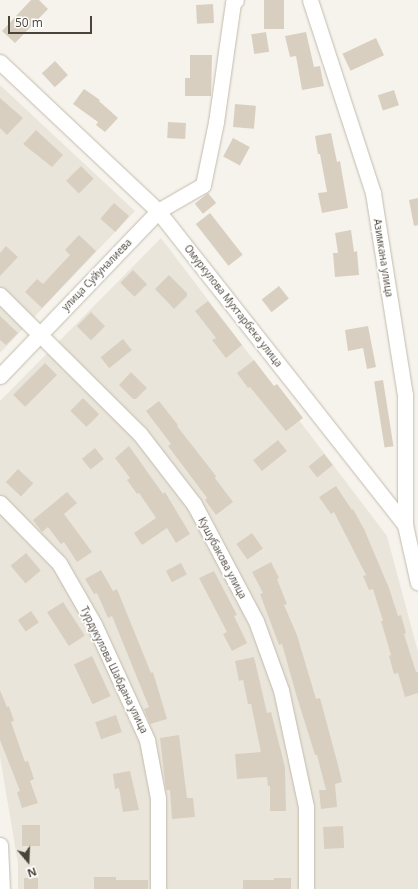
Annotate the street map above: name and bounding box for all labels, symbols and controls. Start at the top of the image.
scale bar [10,8,94,34]
text: 50 m [15,14,43,31]
street label: Азимкана улица [371,218,395,298]
street label: улица Суйуналиева [60,237,134,313]
street label: Омуркулова Мухтарбека улица [182,243,284,369]
street label: Кушубакова улица [195,515,249,601]
street label: Турдукулова Шабдана улица [78,605,150,735]
north arrow [8,841,48,881]
text: N [25,864,39,881]

